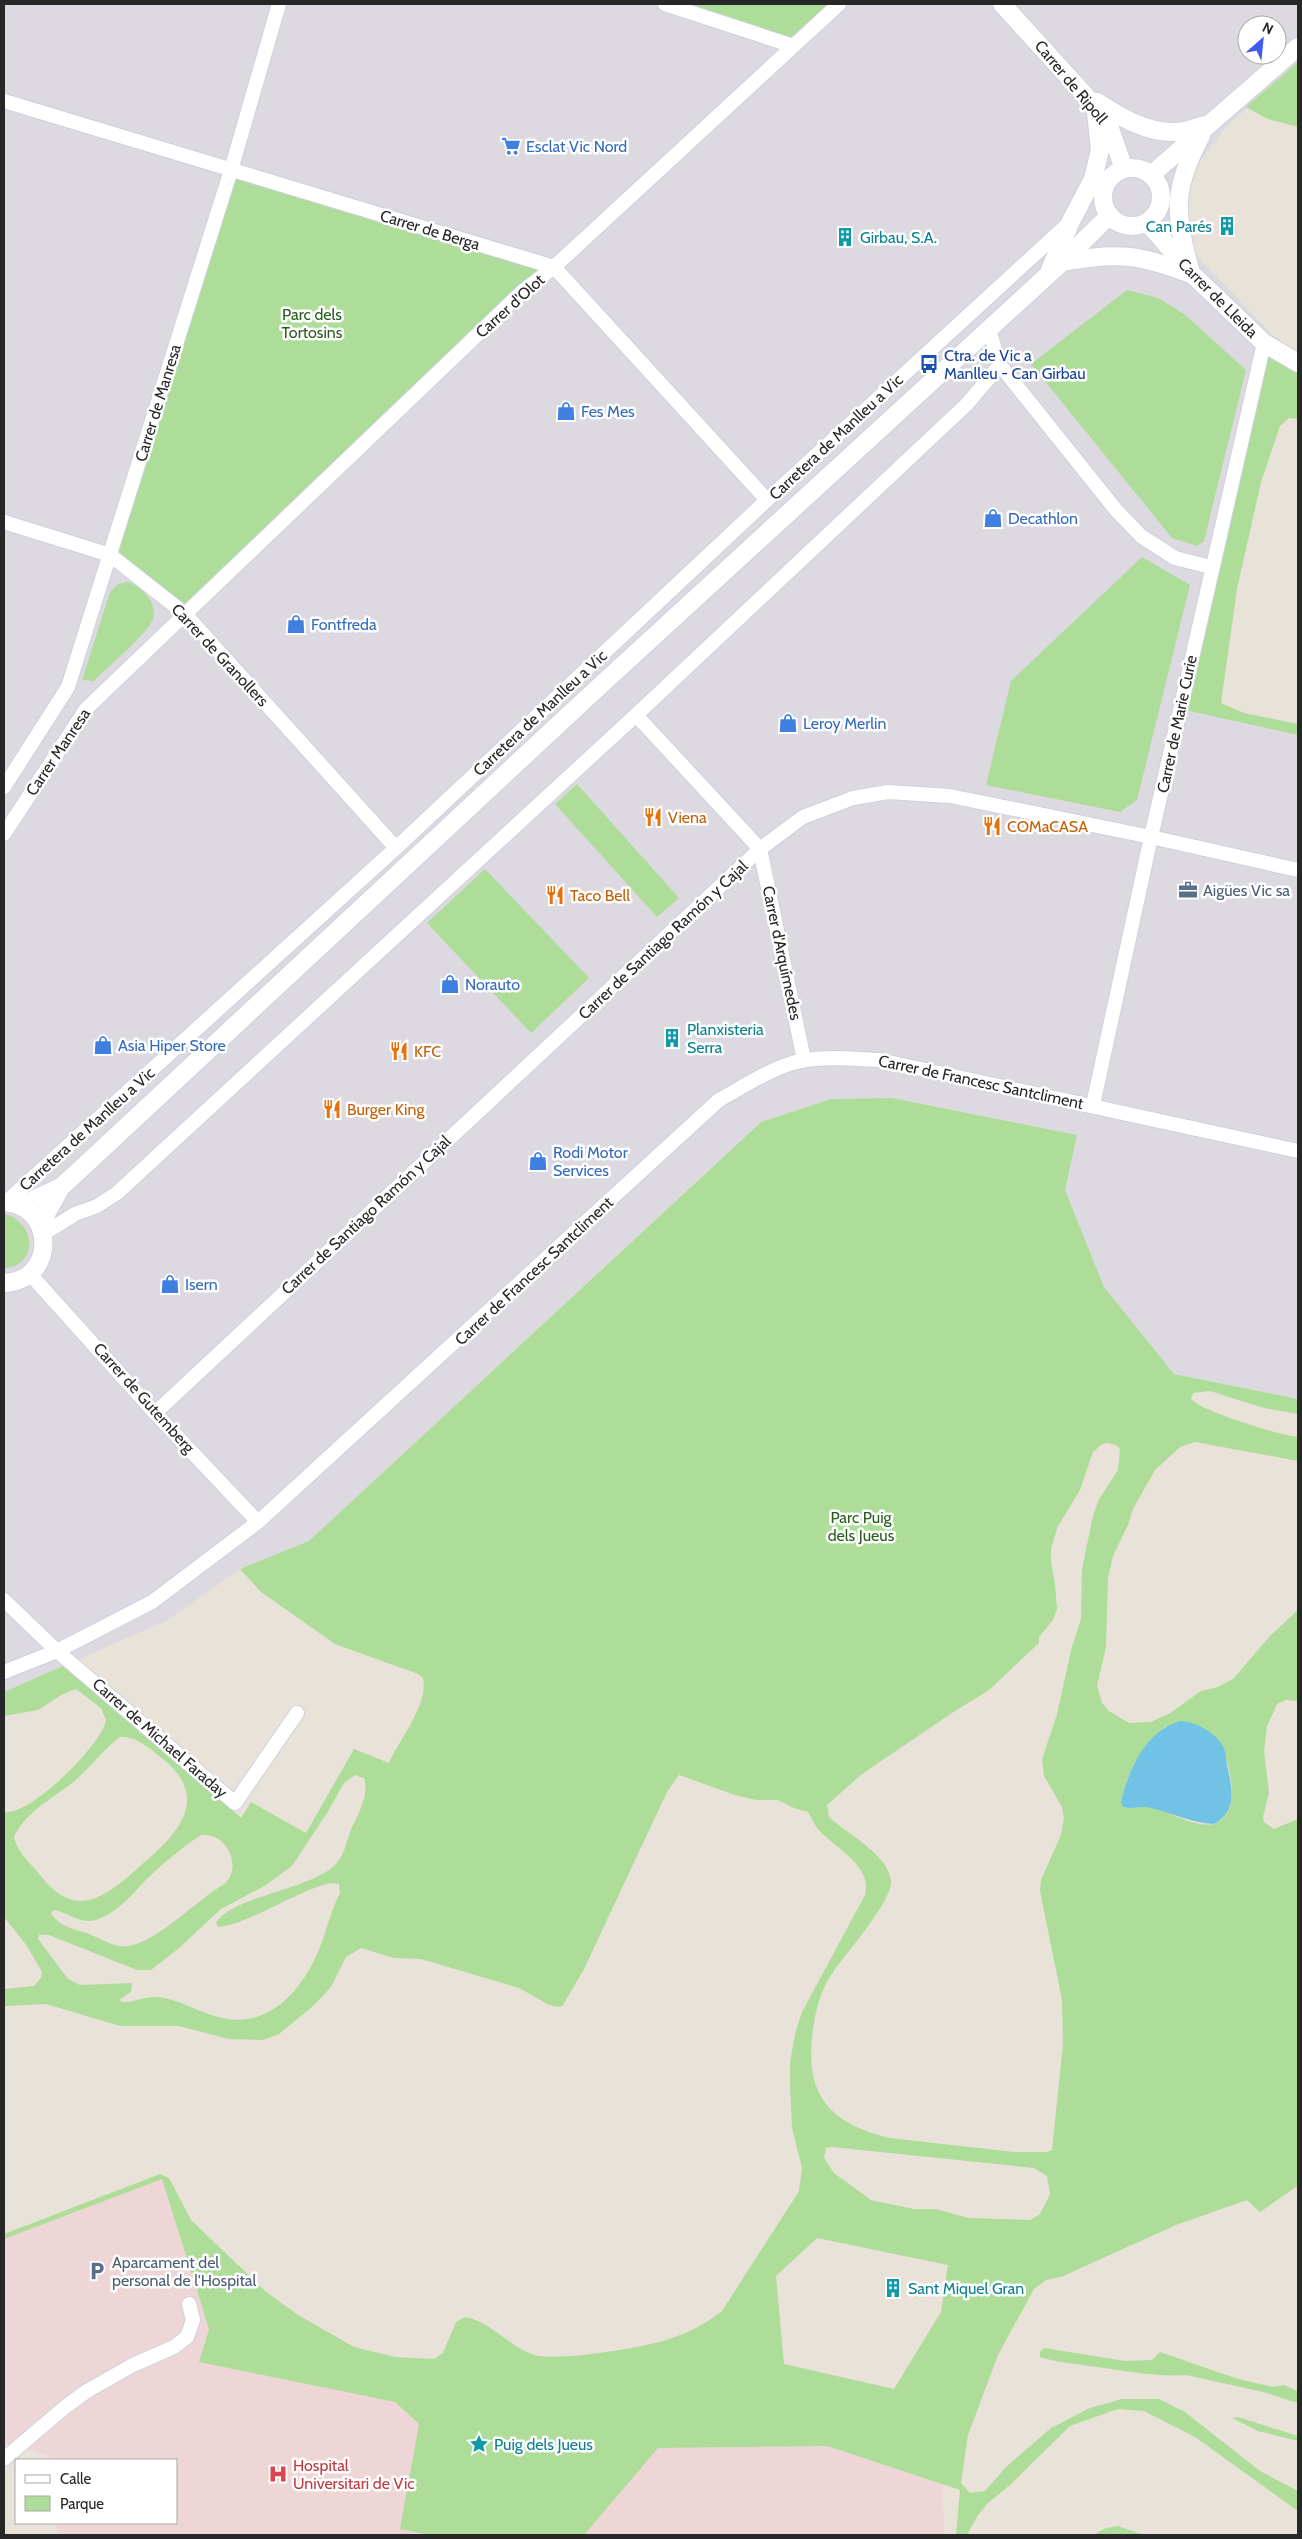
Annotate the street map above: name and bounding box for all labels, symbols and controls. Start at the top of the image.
north arrow [1237,15,1287,65]
text: N [1259,18,1276,39]
street label: Carrer de Ripoll [1031,36,1112,128]
supermarket icon: Esclat Vic Nord [500,135,522,157]
place label: Esclat Vic Nord [526,137,627,156]
street label: Carrer de Berga [378,206,482,254]
building icon: Can Parés [1216,215,1238,237]
place label: Can Parés [1146,217,1212,236]
building icon: Girbau, S.A. [834,226,856,248]
place label: Girbau, S.A. [860,228,937,247]
street label: Carrer de Lleida [1174,254,1262,342]
street label: Carrer d'Olot [472,270,549,342]
park label: Parc dels Tortosins [282,305,343,342]
street label: Carrer de Manresa [131,342,185,464]
place label: Ctra. de Vic a Manlleu - Can Girbau [944,346,1086,383]
bus stop icon: Ctra. de Vic a Manlleu - Can Girbau [918,353,940,375]
street label: Carretera de Manlleu a Vic [765,370,907,504]
shop icon: Fes Mes [555,400,577,422]
place label: Fes Mes [581,402,635,421]
shop icon: Decathlon [982,507,1004,529]
place label: Decathlon [1008,509,1078,528]
street label: Carrer de Granollers [168,600,273,711]
shop icon: Fontfreda [285,613,307,635]
place label: Fontfreda [311,615,377,634]
street label: Carretera de Manlleu a Vic [469,646,611,780]
street label: Carrer de Marie Curie [1153,653,1201,795]
street label: Carrer Manresa [22,704,94,799]
shop icon: Leroy Merlin [777,712,799,734]
place label: Leroy Merlin [803,714,886,733]
restaurant icon: Viena [642,806,664,828]
place label: Viena [668,808,707,827]
restaurant icon: COMaCASA [981,815,1003,837]
place label: COMaCASA [1007,817,1088,836]
street label: Carrer de Santiago Ramón y Cajal [574,856,752,1023]
office icon: Aigües Vic sa [1177,879,1199,901]
place label: Aigües Vic sa [1203,881,1290,900]
restaurant icon: Taco Bell [544,884,566,906]
street label: Carrer d'Arquímedes [759,884,806,1022]
place label: Taco Bell [570,886,630,905]
shop icon: Norauto [439,973,461,995]
place label: Norauto [465,975,520,994]
place label: Planxisteria Serra [687,1020,764,1057]
building icon: Planxisteria Serra [661,1027,683,1049]
shop icon: Asia Hiper Store [92,1034,114,1056]
place label: Asia Hiper Store [118,1036,226,1055]
restaurant icon: KFC [388,1040,410,1062]
place label: KFC [414,1042,441,1061]
street label: Carrer de Francesc Santcliment [877,1051,1086,1113]
street label: Carretera de Manlleu a Vic [15,1063,159,1195]
restaurant icon: Burger King [321,1098,343,1120]
place label: Burger King [347,1100,425,1119]
street label: Carrer de Santiago Ramón y Cajal [277,1131,455,1298]
place label: Rodi Motor Services [553,1143,629,1180]
shop icon: Rodi Motor Services [527,1150,549,1172]
street label: Carrer de Francesc Santcliment [451,1192,617,1349]
shop icon: Isern [159,1273,181,1295]
place label: Isern [185,1275,218,1294]
street label: Carrer de Gutemberg [90,1339,199,1458]
park label: Parc Puig dels Jueus [828,1508,895,1545]
street label: Carrer de Michael Faraday [89,1674,231,1802]
place label: Aparcament del personal de l'Hospital [112,2253,257,2290]
parking icon: Aparcament del personal de l'Hospital [86,2260,108,2282]
building icon: Sant Miquel Gran [882,2277,904,2299]
place label: Sant Miquel Gran [908,2279,1024,2298]
place icon: Puig dels Jueus [468,2433,490,2455]
place label: Puig dels Jueus [494,2435,593,2454]
place label: Hospital Universitari de Vic [293,2456,415,2493]
legend [15,2459,178,2524]
hospital icon: Hospital Universitari de Vic [267,2463,289,2485]
text: Calle [60,2470,91,2488]
text: Parque [60,2495,104,2513]

